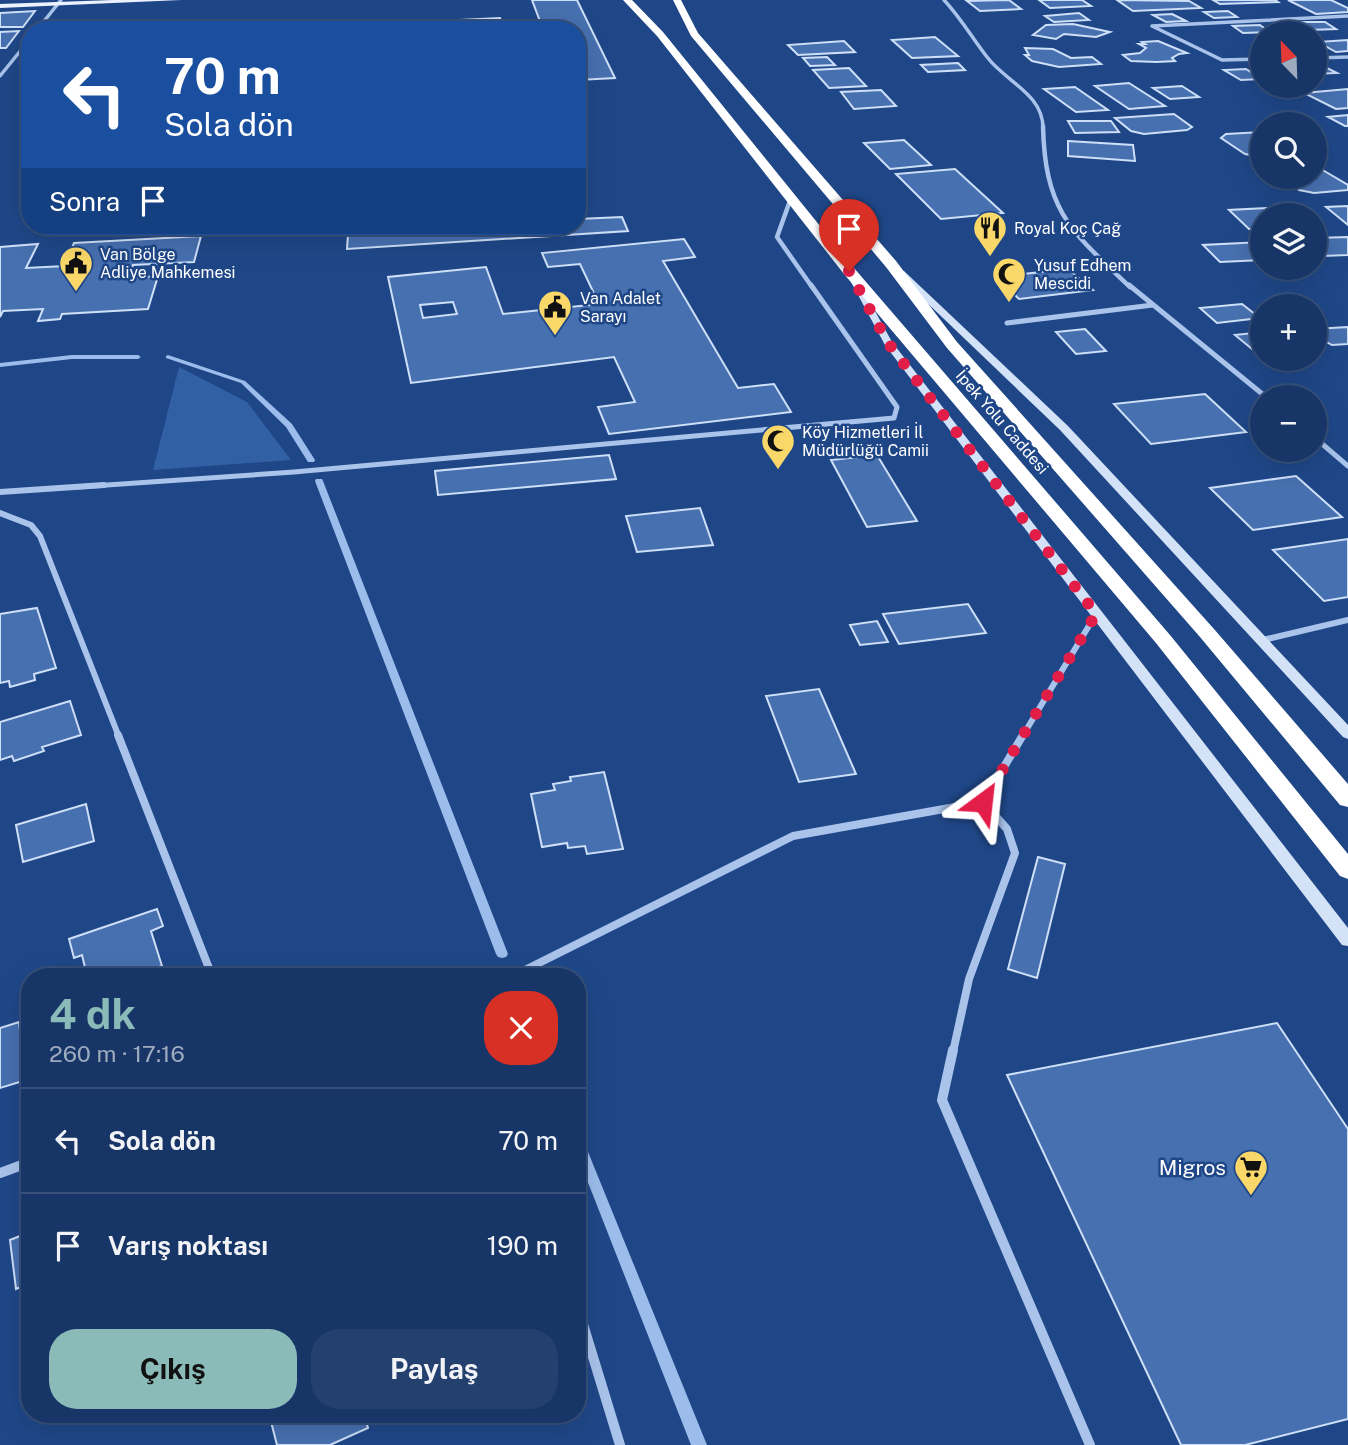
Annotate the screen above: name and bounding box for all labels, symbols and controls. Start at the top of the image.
north arrow [1250,21,1326,98]
map controls [1250,21,1327,462]
text: 70 m [164,47,281,105]
icon: left [49,49,140,140]
text: Sola dön [164,106,294,143]
button: search [1250,112,1327,189]
icon: arrive [134,182,172,220]
text: Sonra [49,186,120,217]
pin [819,199,879,271]
button: layers [1250,203,1327,280]
restaurant icon: Royal Koç Çağ [971,209,1009,258]
icon: arrive [830,210,868,248]
place label: Royal Koç Çağ [1014,219,1121,238]
public building icon: Van Bölge Adliye Mahkemesi [57,244,95,293]
place label: Van Bölge Adliye Mahkemesi [100,245,235,282]
mosque icon: Yusuf Edhem Mescidi [990,255,1028,304]
place label: Yusuf Edhem Mescidi [1034,256,1131,293]
public building icon: Van Adalet Sarayı [536,288,574,337]
place label: Van Adalet Sarayı [580,289,661,326]
button: + [1250,294,1327,371]
street label: İpek Yolu Caddesi [952,366,1053,478]
button: − [1250,385,1327,462]
mosque icon: Köy Hizmetleri İl Müdürlüğü Camii [759,422,797,471]
place label: Köy Hizmetleri İl Müdürlüğü Camii [802,422,929,460]
position arrow [946,765,1020,839]
text: 4 dk [49,989,136,1038]
button: close [484,991,558,1065]
text: 260 m · 17:16 [49,1040,185,1067]
icon: left [49,1122,87,1160]
text: Sola dön [108,1125,216,1156]
text: 70 m [498,1125,558,1156]
supermarket icon: Migros [1232,1148,1270,1197]
place label: Migros [1159,1155,1226,1180]
icon: arrive [49,1227,87,1265]
text: Varış noktası [108,1230,268,1261]
text: 190 m [487,1230,558,1261]
button: Çıkış [49,1329,297,1409]
button: Paylaş [311,1329,558,1409]

